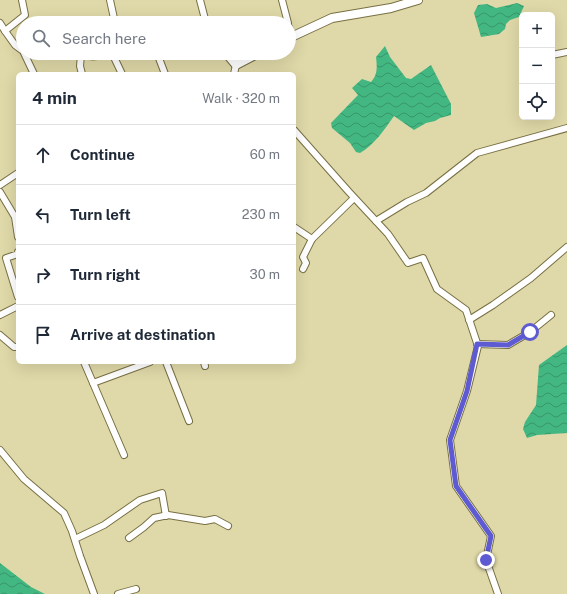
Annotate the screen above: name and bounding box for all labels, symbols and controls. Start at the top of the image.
map controls [519,12,555,120]
button: + [519,12,555,48]
search box [16,16,296,60]
icon: search [30,27,52,49]
text: Search here [62,30,146,47]
button: − [519,48,555,84]
button: locate [519,84,555,120]
text: 4 min [32,88,77,108]
text: Walk · 320 m [202,91,280,106]
icon: ahead [32,144,54,166]
text: Continue [70,146,135,163]
text: 60 m [250,147,280,162]
icon: left [32,204,54,226]
text: Turn left [70,206,131,223]
text: 230 m [242,207,280,222]
icon: right [32,264,54,286]
text: Turn right [70,266,140,283]
text: 30 m [250,267,280,282]
route start [521,323,539,341]
icon: arrive [32,324,54,346]
text: Arrive at destination [70,326,215,343]
route end [477,551,495,569]

